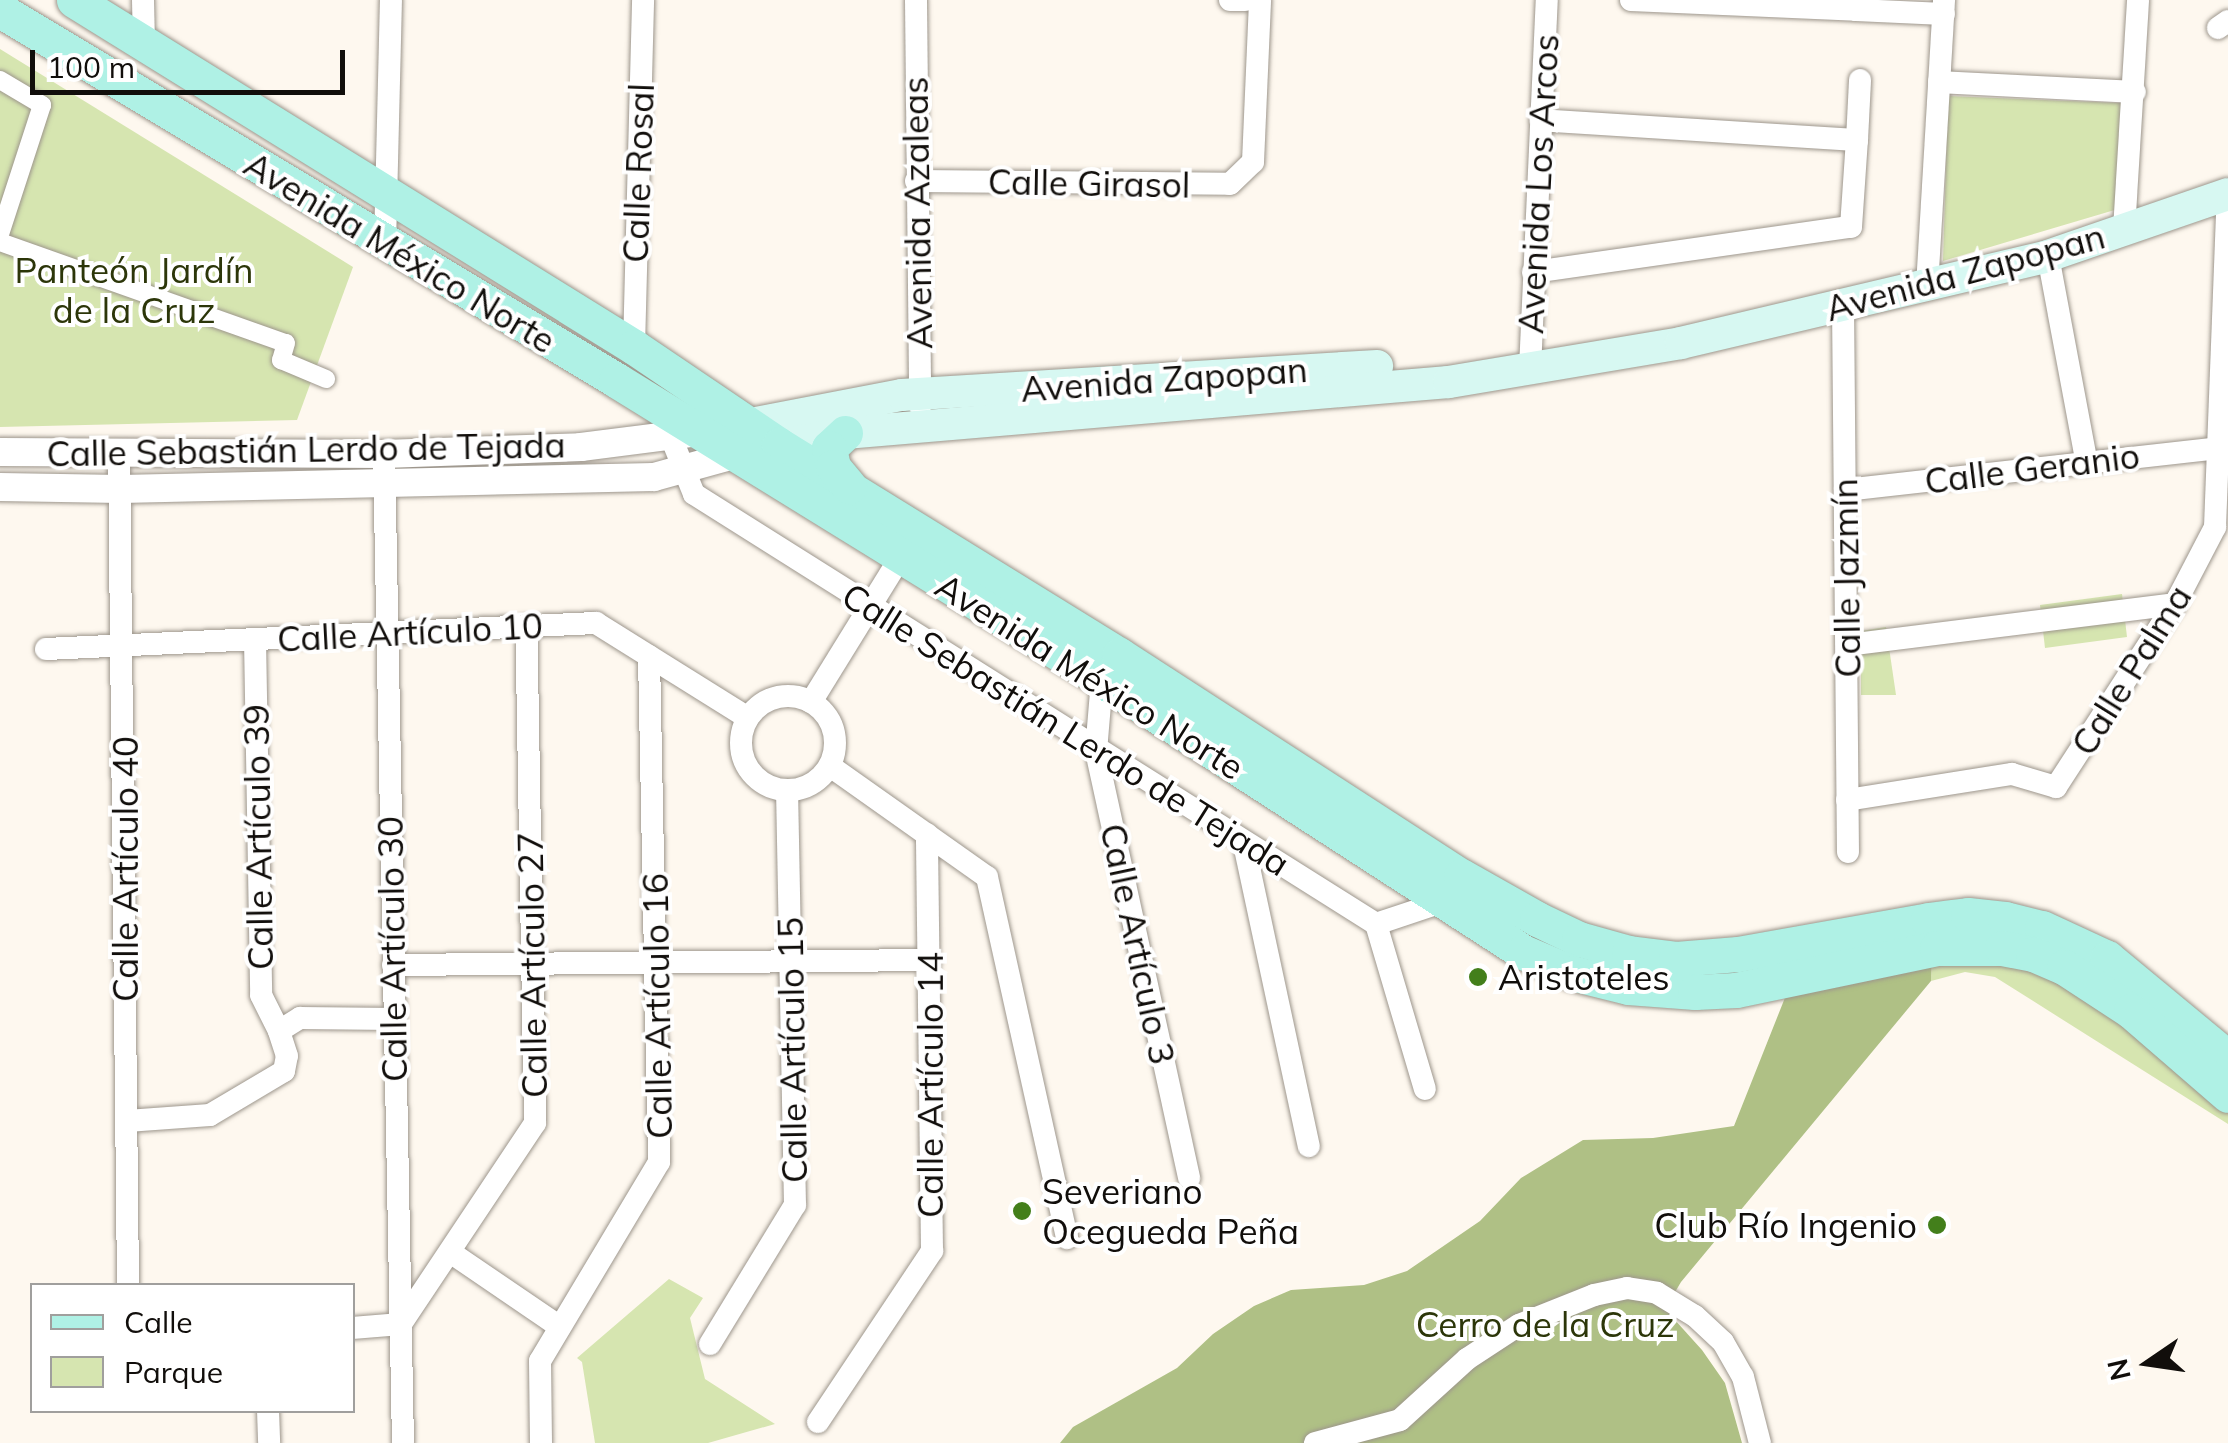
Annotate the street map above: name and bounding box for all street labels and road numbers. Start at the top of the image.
street label: Avenida Los Arcos [1509,33,1567,335]
street label: Avenida Azaleas [894,76,940,350]
street label: Calle Rosal [614,82,662,264]
street label: Avenida México Norte [237,143,563,361]
street label: Calle Girasol [987,160,1191,206]
street label: Avenida Zapopan [1821,215,2109,329]
street label: Avenida Zapopan [1019,348,1309,410]
street label: Calle Sebastián Lerdo de Tejada [46,423,566,475]
street label: Calle Geranio [1922,434,2142,502]
street label: Calle Jazmín [1823,478,1869,678]
street label: Avenida México Norte [928,564,1252,788]
street label: Calle Sebastián Lerdo de Tejada [835,574,1297,884]
street label: Calle Palma [2062,577,2200,763]
street label: Calle Artículo 10 [276,604,544,660]
street label: Calle Artículo 39 [235,704,281,970]
street label: Calle Artículo 40 [104,736,146,1002]
street label: Calle Artículo 30 [369,816,415,1082]
street label: Calle Artículo 3 [1092,820,1184,1068]
street label: Calle Artículo 27 [509,832,555,1098]
street label: Calle Artículo 16 [634,873,680,1139]
street label: Calle Artículo 15 [769,917,815,1183]
street label: Calle Artículo 14 [909,952,951,1218]

